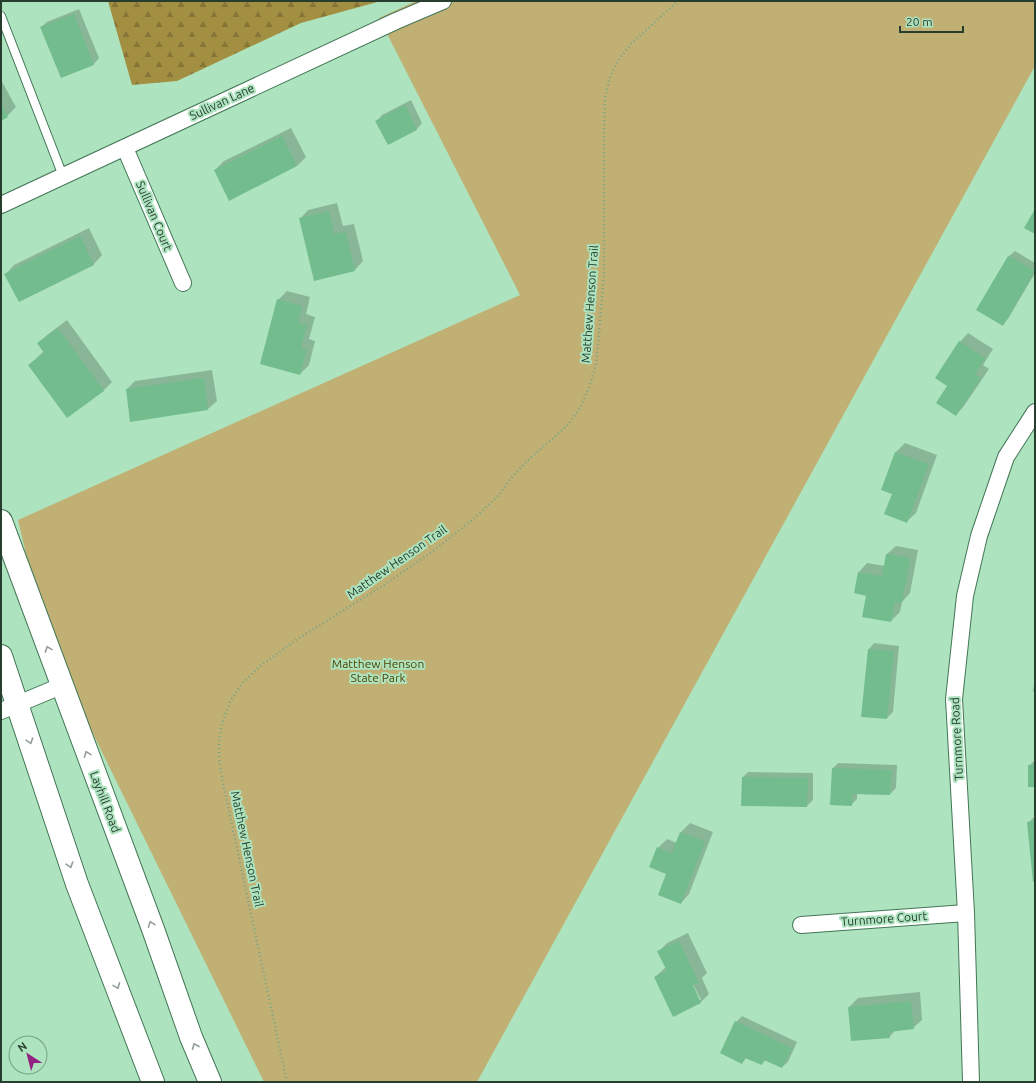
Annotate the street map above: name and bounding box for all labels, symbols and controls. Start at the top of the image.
scale bar [900,8,963,34]
text: 20 m [906,15,933,28]
street label: Sullivan Lane [187,81,256,122]
street label: Sullivan Court [134,179,175,253]
street label: Matthew Henson Trail [579,245,600,363]
street label: Matthew Henson Trail [345,522,449,601]
one-way arrow [44,646,53,653]
park label: Matthew Henson State Park [332,657,424,684]
street label: Turnmore Road [948,697,965,781]
one-way arrow [25,738,33,745]
one-way arrow [84,751,92,758]
street label: Layhill Road [88,769,123,834]
street label: Matthew Henson Trail [229,790,266,908]
one-way arrow [65,861,74,868]
street label: Turnmore Court [840,909,928,928]
one-way arrow [147,920,155,927]
one-way arrow [112,983,120,990]
north arrow [8,1035,48,1075]
text: N [15,1040,29,1054]
one-way arrow [192,1042,200,1050]

